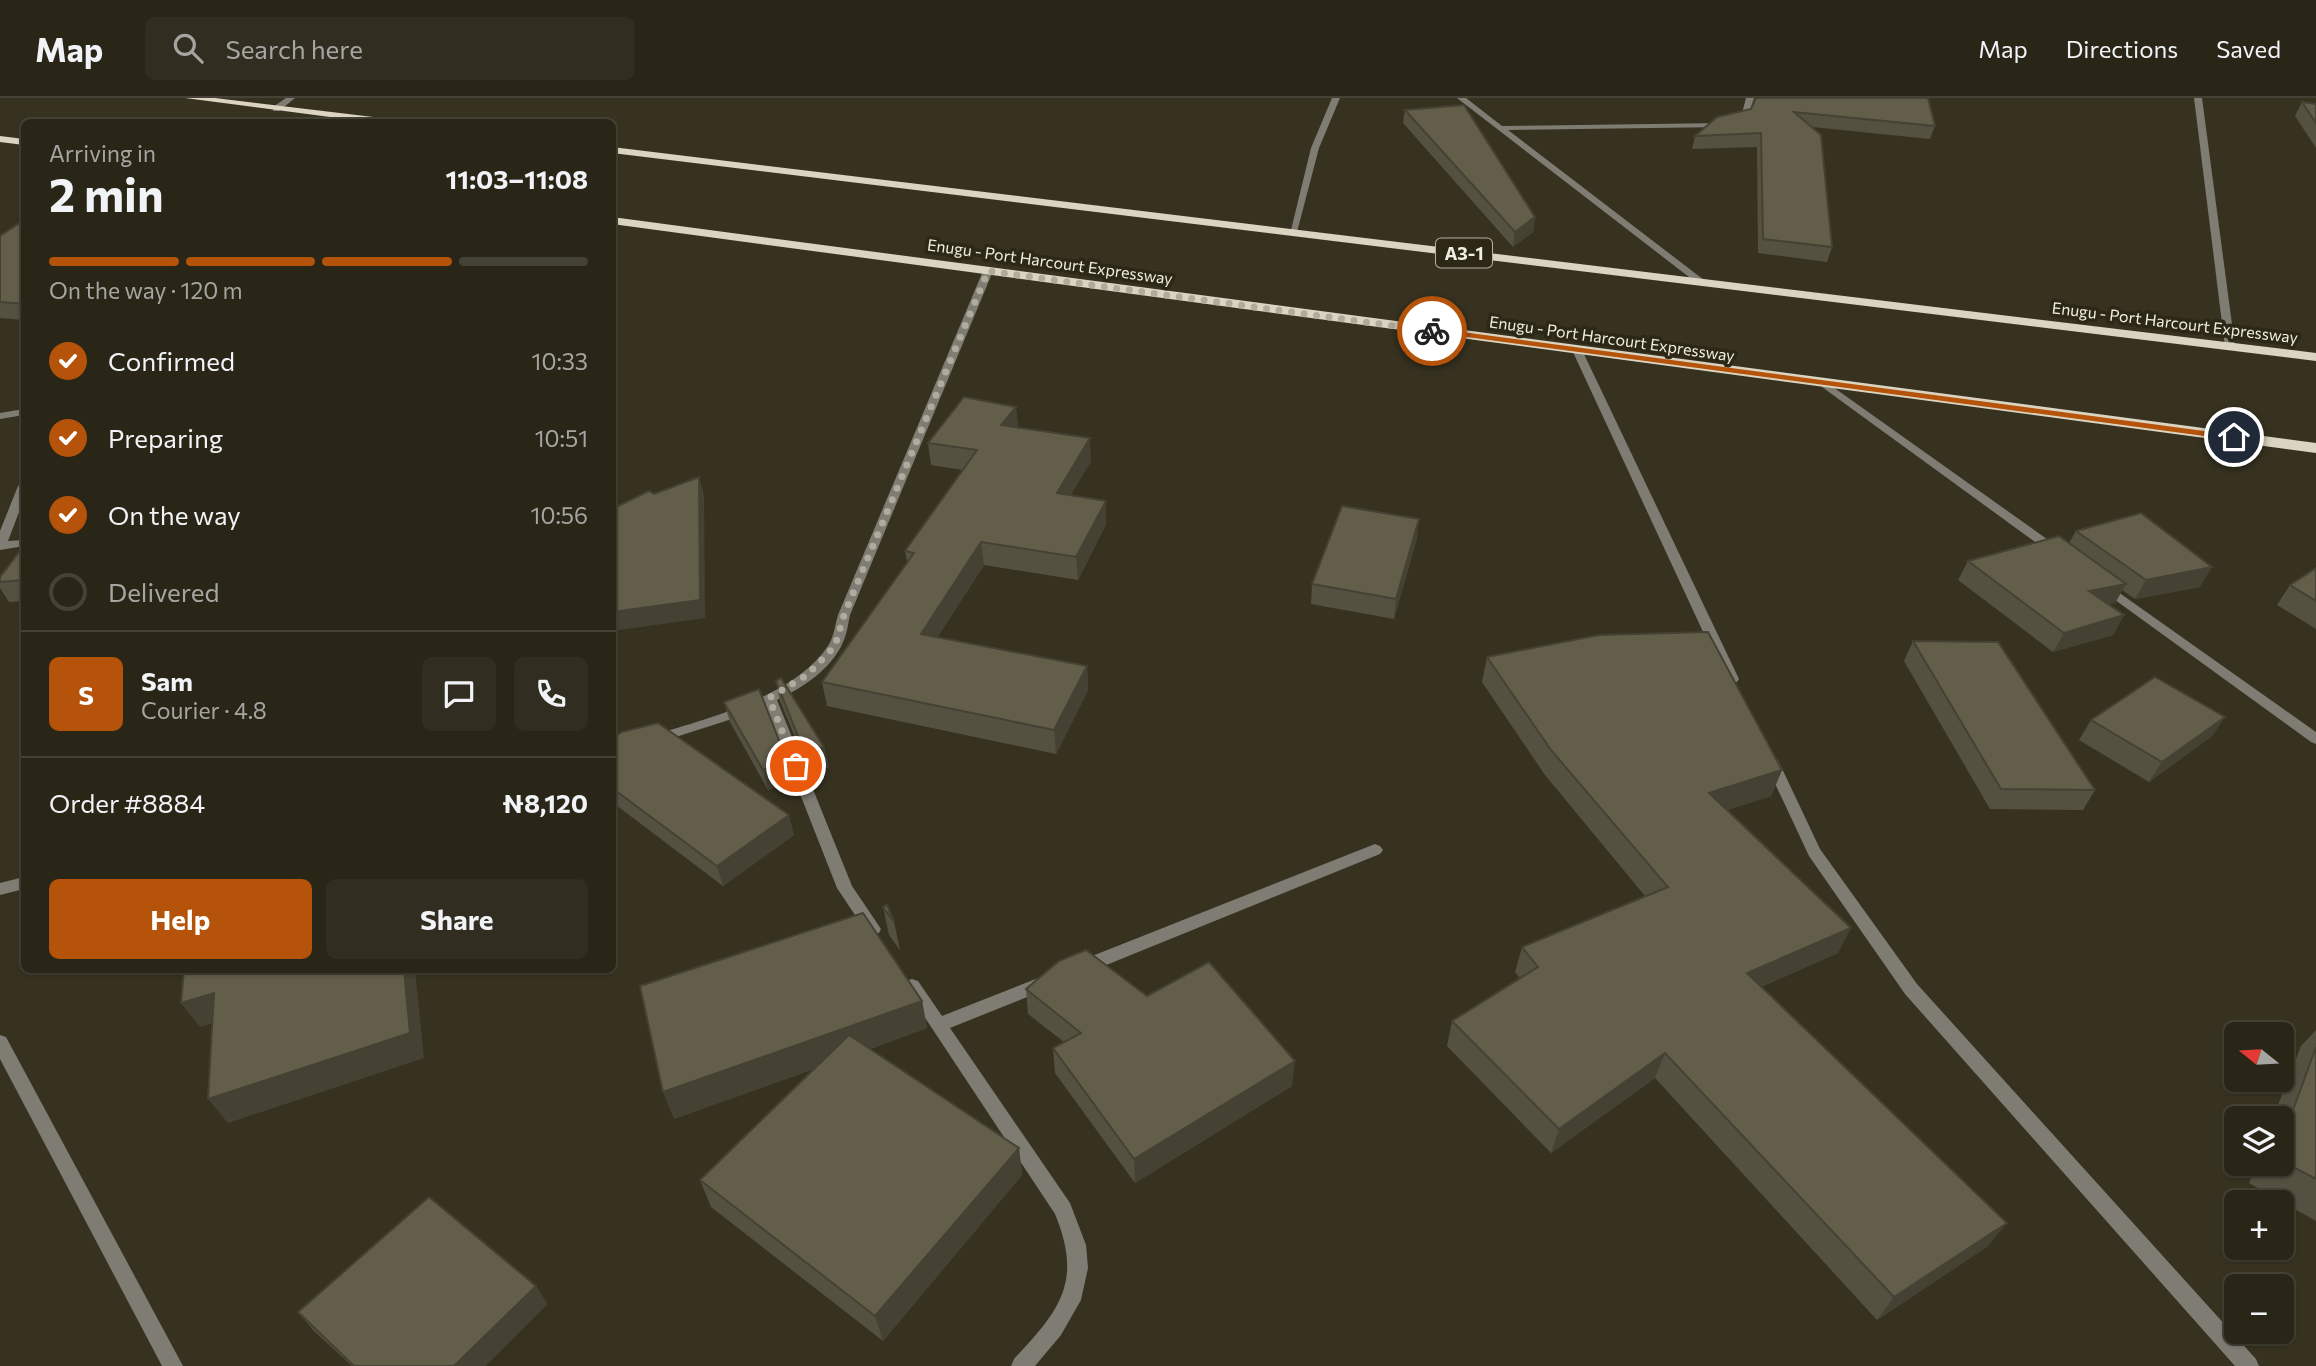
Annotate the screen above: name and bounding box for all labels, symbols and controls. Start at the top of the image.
search box [145,17,635,80]
text: Map [35,28,103,69]
icon: search [169,29,207,67]
text: Search here [225,33,363,64]
text: Map [1978,34,2028,63]
text: Directions [2066,34,2178,63]
text: Saved [2216,34,2281,63]
text: Arriving in [49,139,156,167]
text: 11:03–11:08 [446,163,588,194]
text: 2 min [49,165,164,221]
street label: Enugu - Port Harcourt Expressway [926,234,1174,288]
road number: A3-1 [1436,238,1492,268]
text: On the way · 120 m [49,276,243,304]
courier [1397,296,1467,366]
street label: Enugu - Port Harcourt Expressway [2051,297,2299,347]
street label: Enugu - Port Harcourt Expressway [1488,311,1736,365]
icon: bike [1413,312,1451,350]
icon: check [49,342,87,380]
text: Confirmed [108,345,235,376]
text: 10:33 [532,347,588,375]
pin [2204,407,2264,467]
icon: home [2215,418,2253,456]
icon: check [49,419,87,457]
text: Preparing [108,422,223,453]
text: 10:51 [535,424,588,452]
icon: check [49,496,87,534]
text: On the way [108,499,241,530]
text: 10:56 [531,501,588,529]
text: Delivered [108,576,219,607]
button: chat [422,657,496,731]
button: phone [514,657,588,731]
text: Sam [141,665,193,696]
text: S [78,679,94,710]
text: Courier · 4.8 [141,696,267,724]
pin [766,736,826,796]
icon: bag [777,747,815,785]
text: Order #8884 [49,787,205,818]
text: ₦8,120 [502,787,588,818]
button: Help [49,879,312,959]
button: Share [326,879,588,959]
north arrow [2224,1022,2294,1092]
map controls [2224,1022,2294,1344]
button: layers [2224,1106,2294,1176]
button: + [2224,1190,2294,1260]
button: − [2224,1274,2294,1344]

